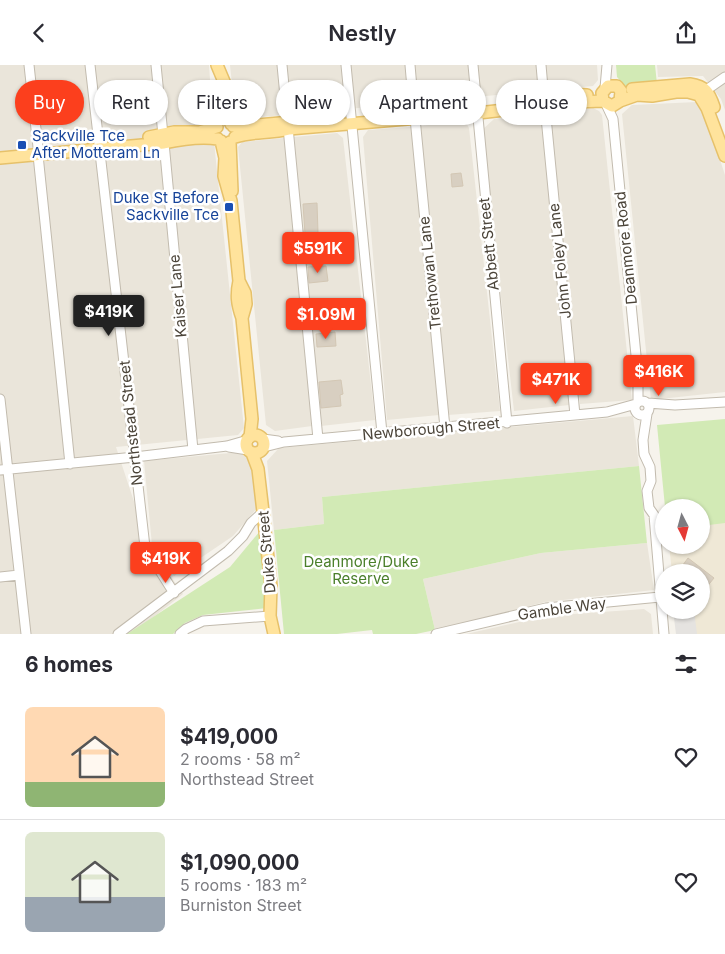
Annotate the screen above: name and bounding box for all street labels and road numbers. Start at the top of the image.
street label: Deanmore Road [610,191,641,306]
street label: Abbett Street [474,197,503,292]
street label: John Foley Lane [544,202,575,320]
street label: Trethowan Lane [414,215,445,331]
street label: Kaiser Lane [164,254,191,338]
street label: Northstead Street [114,359,147,487]
street label: Newborough Street [361,413,501,444]
street label: Duke Street [253,510,280,594]
street label: Gamble Way [516,593,608,624]

